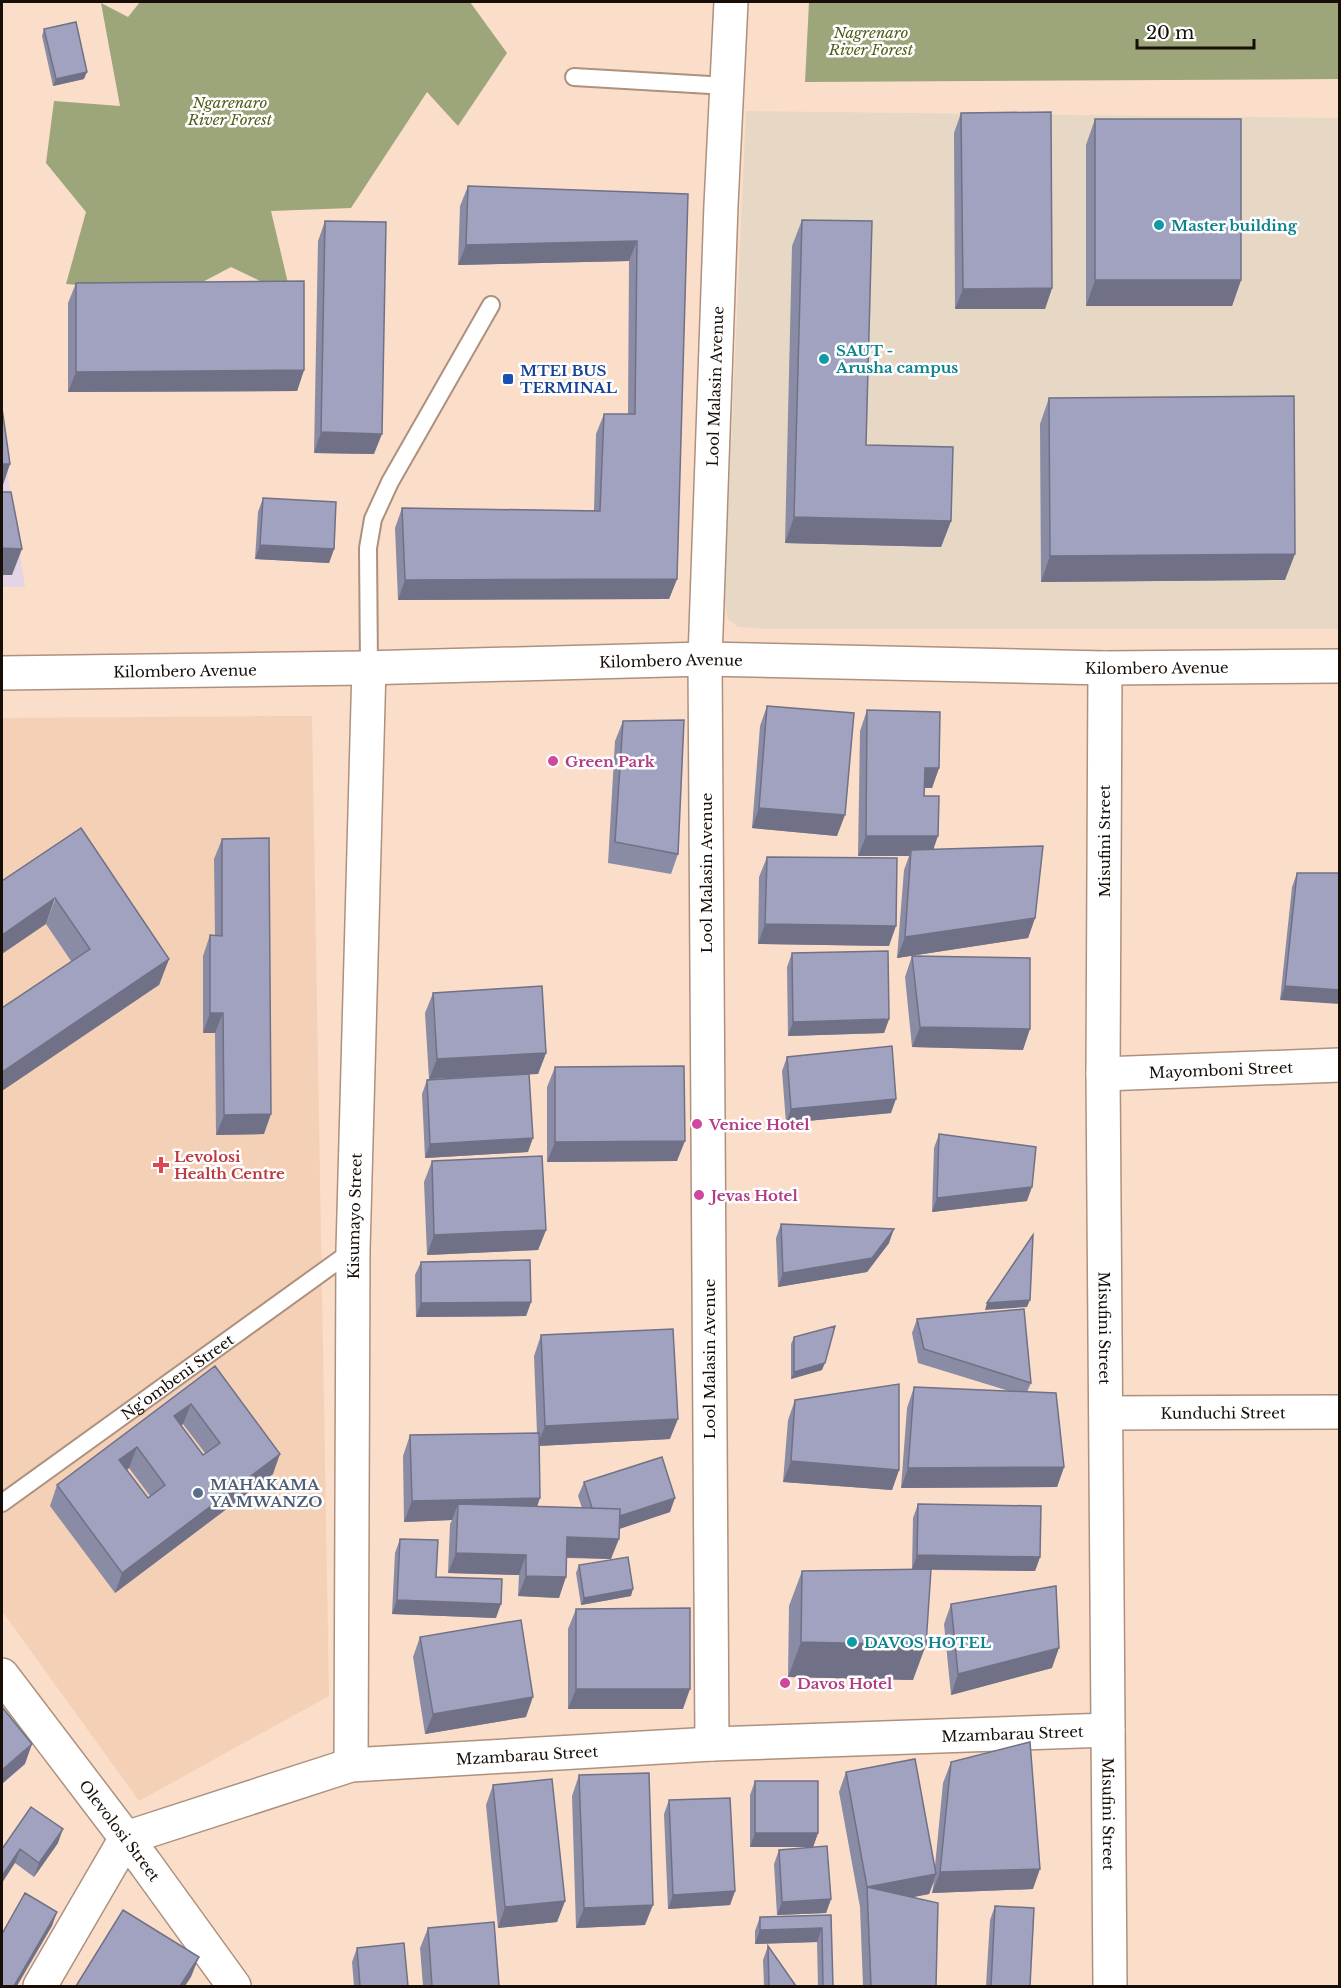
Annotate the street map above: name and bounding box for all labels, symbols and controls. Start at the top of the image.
scale bar [1137,12,1254,50]
text: 20 m [1146,22,1194,44]
park label: Nagrenaro River Forest [828,23,914,59]
park label: Ngarenaro River Forest [187,93,273,129]
place label: Master building [1171,216,1298,235]
marker: Master building [1152,218,1166,232]
street label: Lool Malasin Avenue [702,306,727,467]
place label: SAUT - Arusha campus [835,341,958,377]
marker: SAUT - Arusha campus [817,352,831,366]
place label: MTEI BUS TERMINAL [520,361,618,397]
marker: MTEI BUS TERMINAL [501,372,515,386]
street label: Kilombero Avenue [599,649,743,671]
street label: Kilombero Avenue [1085,657,1229,678]
street label: Kilombero Avenue [113,660,257,681]
place label: Green Park [565,752,656,771]
marker: Green Park [546,754,560,768]
street label: Misufini Street [1095,784,1114,897]
street label: Lool Malasin Avenue [697,793,716,953]
street label: Mayomboni Street [1149,1057,1294,1082]
place label: Venice Hotel [708,1115,810,1134]
marker: Venice Hotel [690,1117,704,1131]
place label: Levolosi Health Centre [174,1147,285,1183]
street label: Kisumayo Street [343,1152,365,1279]
marker: Levolosi Health Centre [152,1156,170,1174]
place label: Jevas Hotel [708,1186,798,1205]
marker: Jevas Hotel [692,1188,706,1202]
street label: Misufini Street [1095,1271,1115,1385]
street label: Lool Malasin Avenue [700,1279,719,1439]
street label: Ng'ombeni Street [117,1330,238,1424]
street label: Kunduchi Street [1160,1403,1286,1422]
place label: MAHAKAMA YA MWANZO [209,1475,323,1511]
marker: MAHAKAMA YA MWANZO [191,1486,205,1500]
place label: DAVOS HOTEL [864,1633,992,1652]
marker: DAVOS HOTEL [845,1635,859,1649]
place label: Davos Hotel [797,1674,893,1693]
marker: Davos Hotel [778,1676,792,1690]
street label: Mzambarau Street [941,1721,1084,1745]
street label: Mzambarau Street [455,1741,599,1768]
street label: Misufini Street [1099,1757,1119,1871]
street label: Olevolosi Street [76,1776,165,1885]

